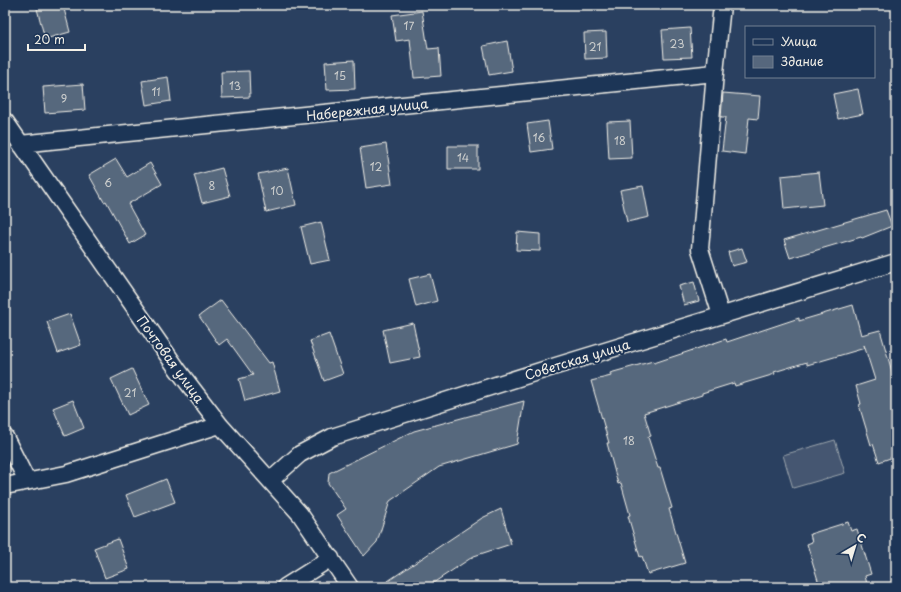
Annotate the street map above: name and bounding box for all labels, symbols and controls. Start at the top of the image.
house number: 17 [404,17,415,34]
scale bar [28,26,85,52]
legend [745,26,875,78]
text: 20 m [34,30,65,48]
text: Улица [781,32,817,50]
house number: 23 [670,35,684,52]
house number: 21 [589,38,601,55]
text: Здание [781,52,823,70]
house number: 15 [334,67,346,84]
house number: 13 [229,77,241,94]
house number: 11 [151,83,161,100]
house number: 9 [61,90,67,107]
street label: Набережная улица [305,93,430,125]
house number: 16 [533,129,546,146]
house number: 18 [614,132,626,149]
house number: 14 [457,149,469,166]
house number: 12 [370,158,383,175]
house number: 6 [104,174,112,191]
house number: 8 [209,177,216,194]
house number: 10 [271,182,283,199]
street label: Почтовая улица [133,311,210,407]
street label: Советская улица [522,334,633,384]
house number: 21 [124,384,136,401]
house number: 18 [623,432,635,449]
north arrow [835,526,875,566]
text: С [853,528,870,547]

